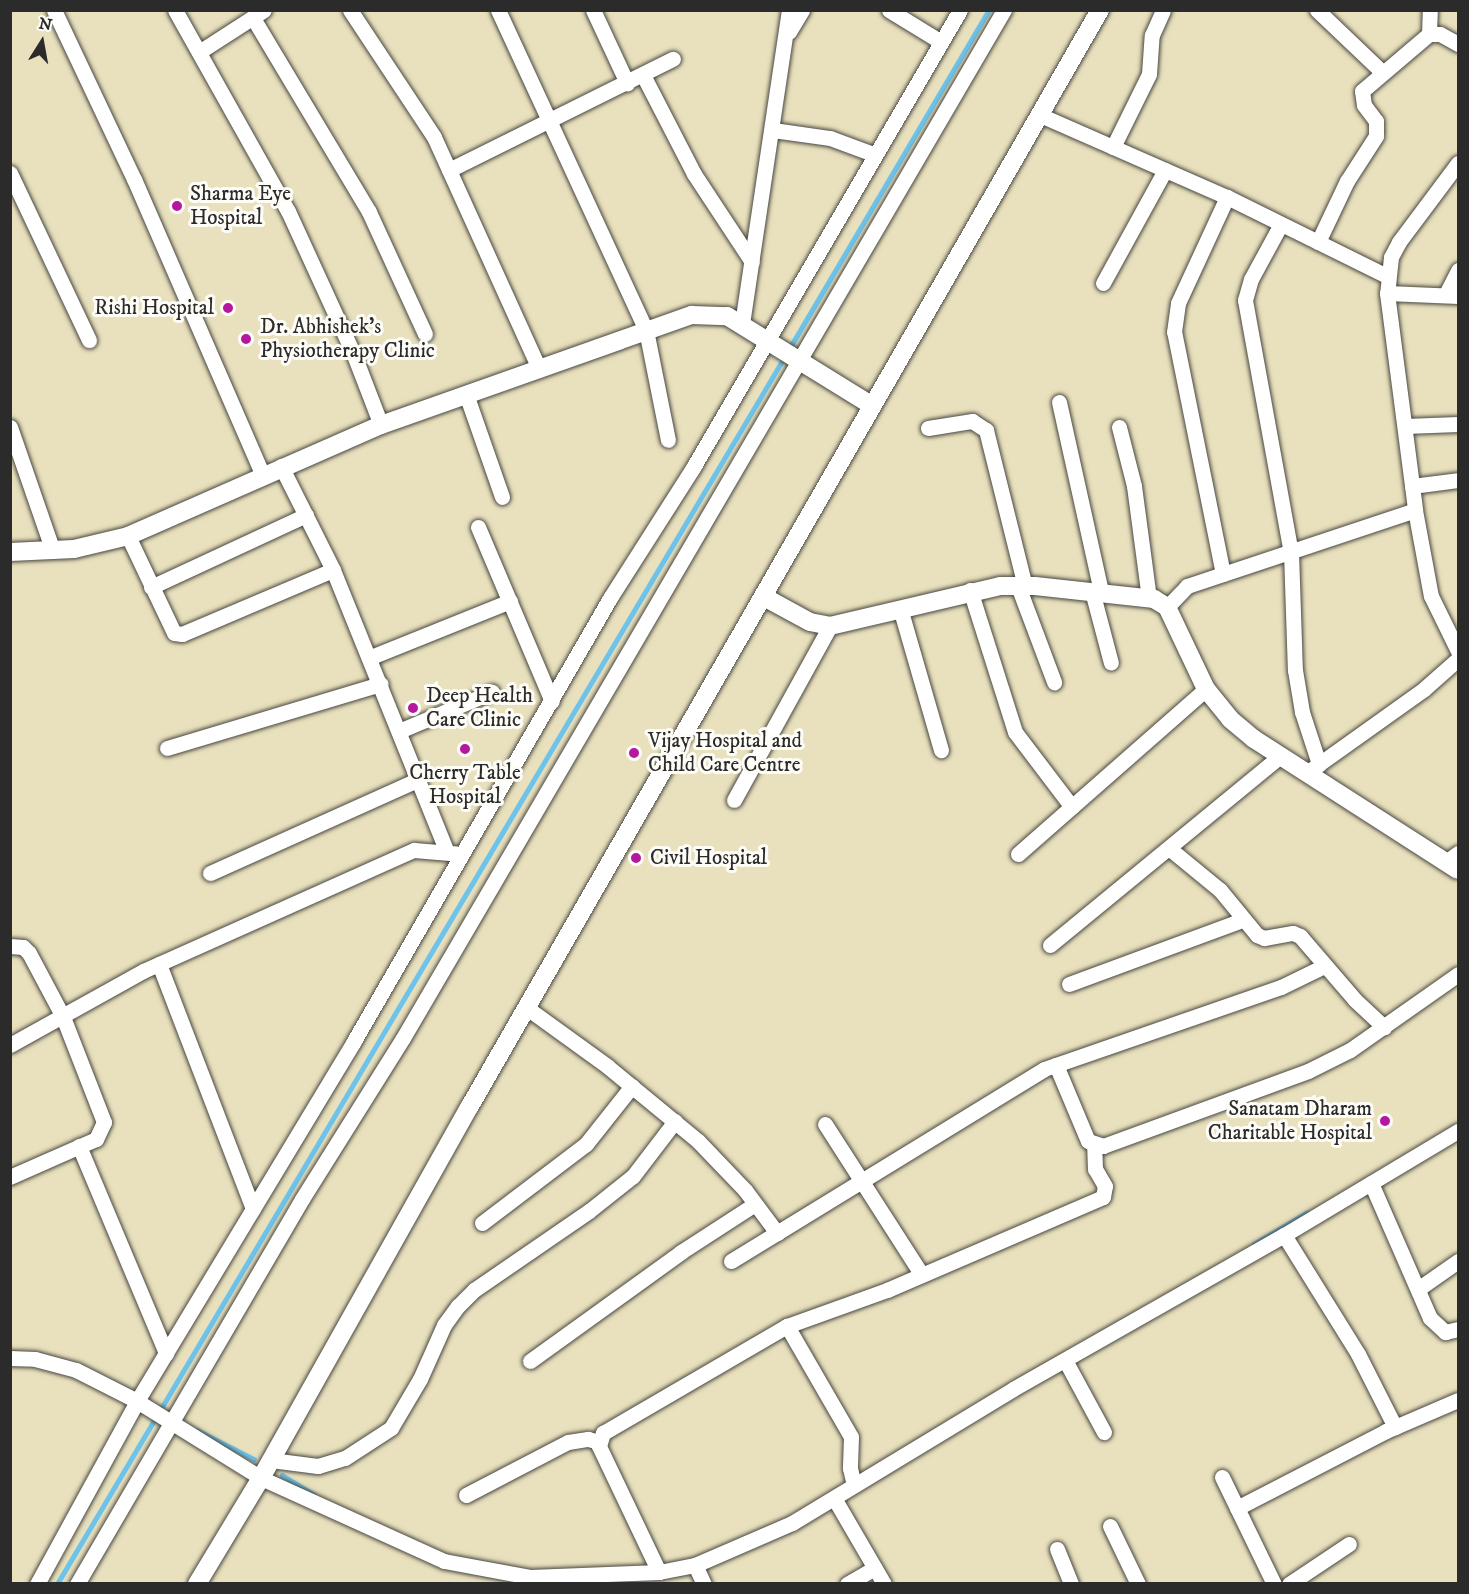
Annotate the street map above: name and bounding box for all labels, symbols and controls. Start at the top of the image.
north arrow [12,12,72,72]
text: N [37,13,54,35]
place label: Sharma Eye Hospital [190,181,291,231]
marker: Sharma Eye Hospital [168,197,186,215]
place label: Rishi Hospital [94,295,214,321]
marker: Rishi Hospital [219,299,237,317]
place label: Dr. Abhishek's Physiotherapy Clinic [260,314,435,364]
marker: Dr. Abhishek's Physiotherapy Clinic [237,330,255,348]
place label: Deep Health Care Clinic [426,683,533,733]
marker: Deep Health Care Clinic [404,699,422,717]
place label: Vijay Hospital and Child Care Centre [648,728,802,778]
marker: Cherry Table Hospital [456,740,474,758]
marker: Vijay Hospital and Child Care Centre [625,744,643,762]
place label: Cherry Table Hospital [409,760,521,810]
place label: Civil Hospital [650,845,767,871]
marker: Civil Hospital [627,849,645,867]
place label: Sanatam Dharam Charitable Hospital [1208,1096,1372,1146]
marker: Sanatam Dharam Charitable Hospital [1376,1112,1394,1130]

